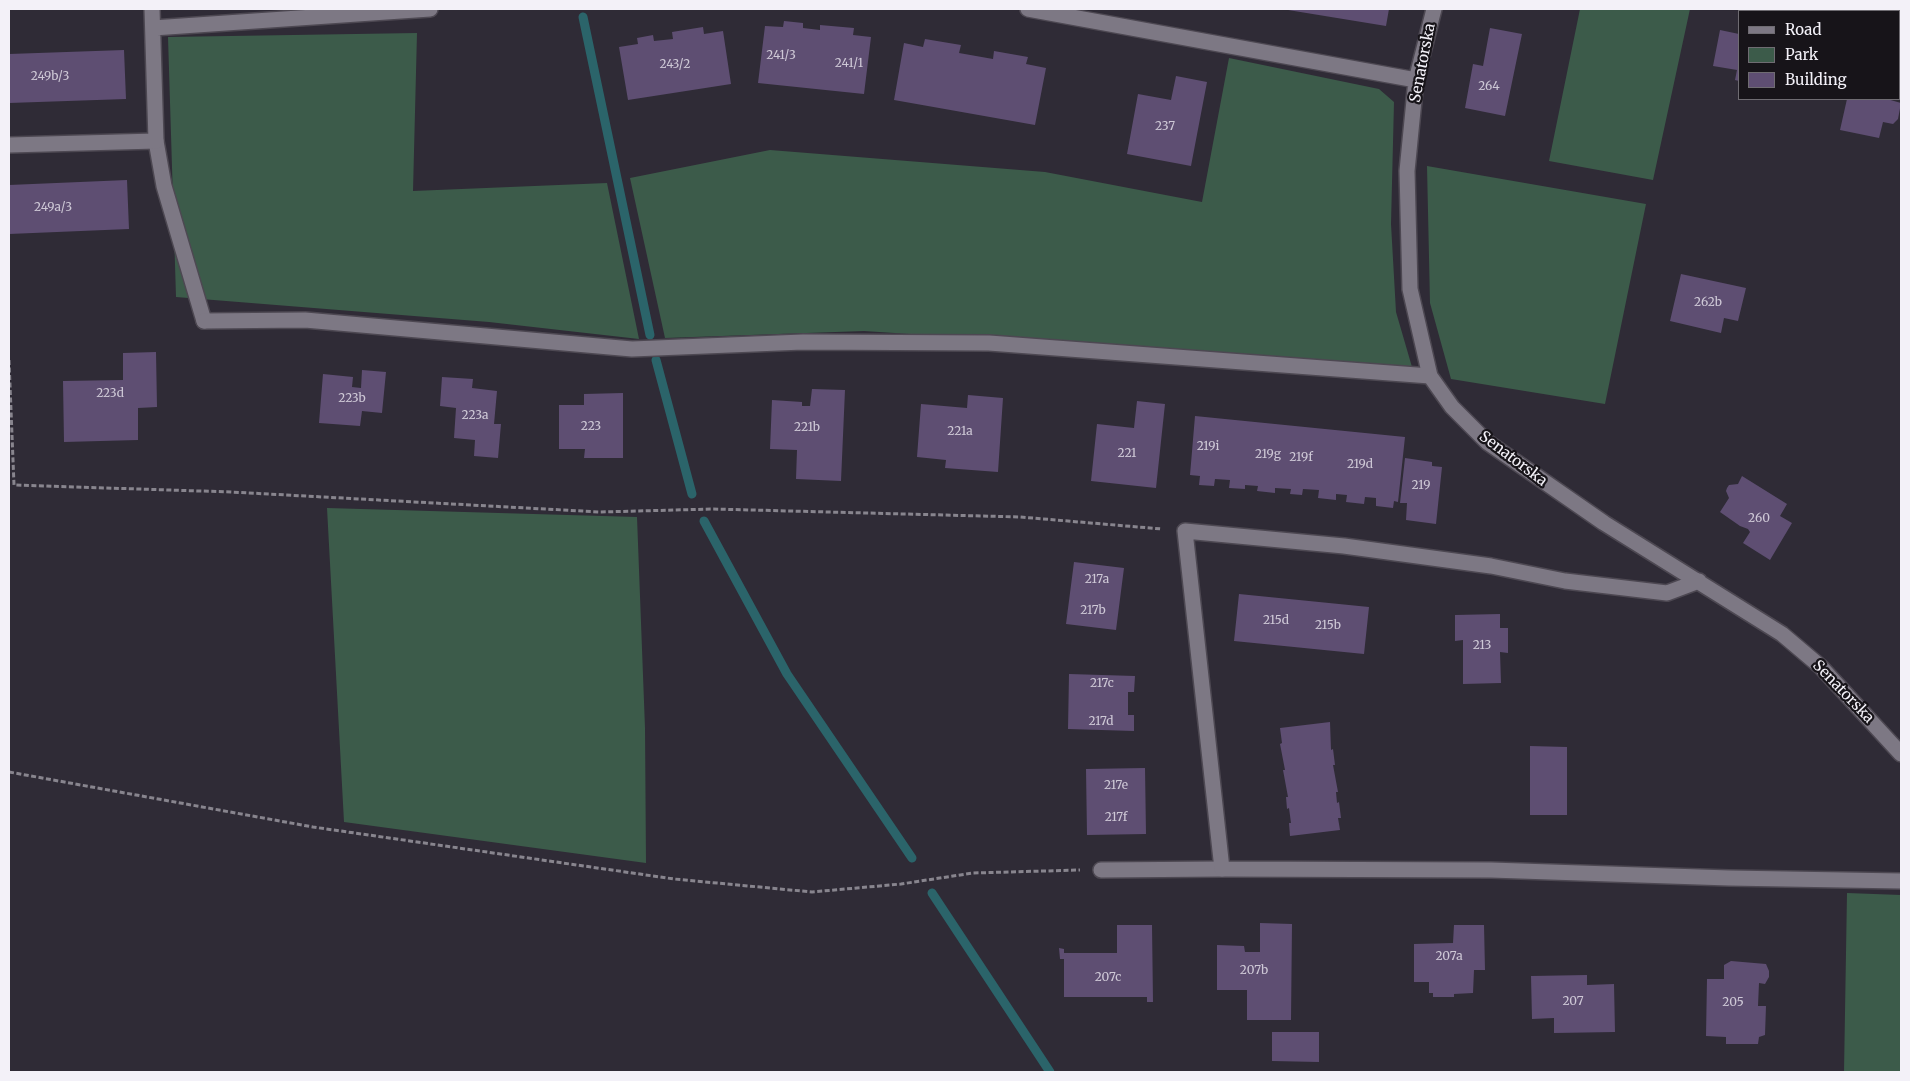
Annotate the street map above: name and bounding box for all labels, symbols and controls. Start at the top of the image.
legend [1738,10,1900,100]
text: Road [1785,20,1821,39]
street label: Senatorska [1407,22,1439,104]
text: Park [1785,45,1818,64]
house number: 241/3 [766,49,796,63]
house number: 241/1 [835,57,863,71]
house number: 243/2 [660,58,690,72]
house number: 249b/3 [31,70,69,84]
text: Building [1785,70,1847,89]
house number: 264 [1478,80,1500,94]
house number: 237 [1155,120,1175,134]
house number: 249a/3 [34,201,72,215]
house number: 262b [1694,296,1722,310]
house number: 223d [96,387,124,401]
house number: 223b [338,392,366,406]
house number: 223a [462,409,488,423]
house number: 223 [581,420,601,434]
house number: 221b [794,421,820,435]
house number: 221a [947,425,973,439]
street label: Senatorska [1476,428,1550,490]
house number: 219i [1197,440,1219,454]
house number: 221 [1117,447,1137,461]
house number: 219g [1255,448,1281,462]
house number: 219f [1289,451,1313,465]
house number: 219d [1347,458,1373,472]
house number: 219 [1412,479,1430,493]
house number: 260 [1748,512,1770,526]
house number: 217a [1085,573,1109,587]
house number: 217b [1080,604,1106,618]
house number: 215d [1263,614,1289,628]
house number: 215b [1315,619,1341,633]
house number: 213 [1473,639,1491,653]
street label: Senatorska [1809,657,1877,727]
house number: 217c [1090,677,1114,691]
house number: 217d [1089,715,1113,729]
house number: 217e [1104,779,1128,793]
house number: 217f [1105,811,1127,825]
house number: 207a [1435,950,1463,964]
house number: 207b [1240,964,1268,978]
house number: 207c [1095,971,1121,985]
house number: 207 [1562,995,1584,1009]
house number: 205 [1722,996,1744,1010]

